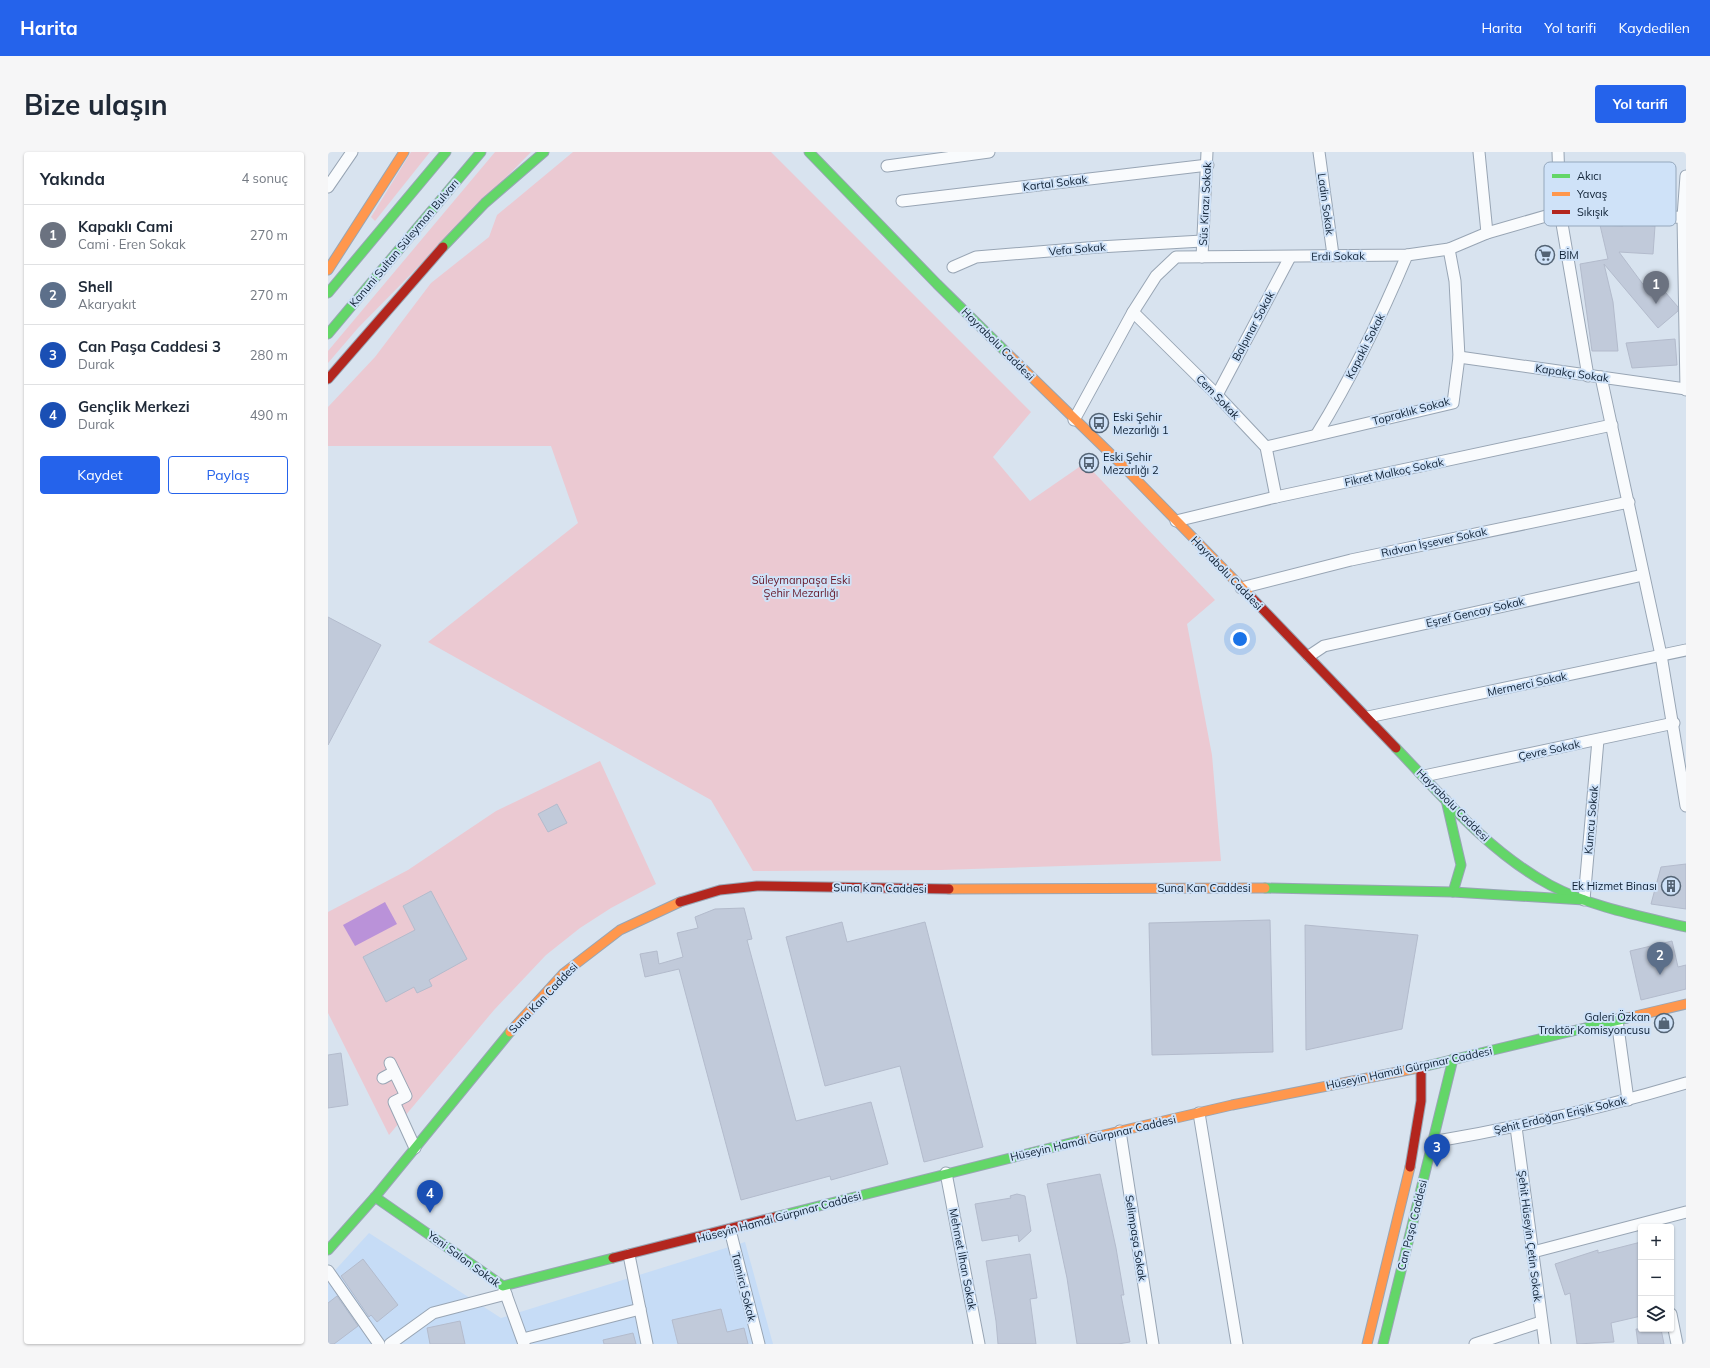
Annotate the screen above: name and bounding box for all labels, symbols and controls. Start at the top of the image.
text: Harita [20,16,78,40]
text: Harita [1481,19,1522,37]
text: Yol tarifi [1544,19,1596,37]
text: Kaydedilen [1618,19,1690,37]
button: Yol tarifi [1595,85,1686,123]
text: Bize ulaşın [24,87,168,122]
street label: Süs Kirazı Sokak [1196,161,1214,246]
legend [1544,162,1676,226]
text: Yakında [40,168,105,189]
text: Akıcı [1577,169,1601,183]
text: 4 sonuç [241,170,288,186]
street label: Kartal Sokak [1022,172,1088,194]
street label: Ladin Sokak [1315,172,1337,236]
street label: Kanuni Sultan Süleyman Bulvarı [346,176,462,310]
text: Yavaş [1576,187,1607,201]
text: Sıkışık [1577,205,1609,219]
text: Kapaklı Cami [78,217,173,236]
text: 1 [49,227,57,243]
text: 270 m [250,227,288,243]
text: Cami · Eren Sokak [78,236,186,252]
street label: Vefa Sokak [1048,240,1106,258]
supermarket icon: BİM [1534,244,1556,266]
place label: BİM [1559,248,1579,262]
street label: Erdi Sokak [1311,249,1365,263]
pin: 1 [1643,271,1669,304]
text: Shell [78,277,113,296]
text: 2 [49,287,57,303]
text: 270 m [250,287,288,303]
street label: Balpınar Sokak [1229,289,1277,363]
text: Akaryakıt [78,296,136,312]
street label: Hayrabolu Caddesi [959,305,1037,383]
street label: Kapaklı Sokak [1343,311,1388,381]
text: Can Paşa Caddesi 3 [78,337,221,356]
text: 3 [49,347,57,363]
text: 280 m [250,347,288,363]
text: Durak [78,356,114,372]
street label: Kapakçı Sokak [1534,361,1610,385]
street label: Cem Sokak [1193,372,1243,422]
street label: Topraklık Sokak [1371,394,1452,428]
text: Gençlik Merkezi [78,397,190,416]
text: 4 [49,407,57,423]
text: 490 m [250,407,288,423]
place label: Eski Şehir Mezarlığı 1 [1113,410,1169,437]
bus stop icon: Eski Şehir Mezarlığı 1 [1088,412,1110,434]
text: Durak [78,416,114,432]
place label: Eski Şehir Mezarlığı 2 [1103,450,1159,477]
bus stop icon: Eski Şehir Mezarlığı 2 [1078,452,1100,474]
street label: Fikret Malkoç Sokak [1343,455,1445,489]
button: Kaydet [40,456,160,494]
button: Paylaş [168,456,288,494]
street label: Rıdvan İşsever Sokak [1380,524,1488,560]
street label: Hayrabolu Caddesi [1188,533,1266,613]
park label: Süleymanpaşa Eski Şehir Mezarlığı [752,573,850,600]
street label: Eşref Gencay Sokak [1424,594,1526,630]
your location [1230,629,1250,649]
street label: Mermerci Sokak [1486,669,1568,699]
street label: Çevre Sokak [1517,737,1581,763]
street label: Hayrabolu Caddesi [1414,766,1492,844]
street label: Kumcu Sokak [1581,785,1601,855]
building icon: Ek Hizmet Binası [1660,875,1682,897]
place label: Ek Hizmet Binası [1572,879,1657,893]
street label: Suna Kan Caddesi [833,880,927,896]
street label: Suna Kan Caddesi [1157,881,1251,895]
pin: 2 [1647,942,1673,975]
street label: Suna Kan Caddesi [506,960,580,1036]
place label: Galeri Özkan Traktör Komisyoncusu [1538,1010,1650,1037]
shop icon: Galeri Özkan Traktör Komisyoncusu [1653,1012,1675,1034]
street label: Hüseyin Hamdi Gürpınar Caddesi [1325,1044,1493,1092]
street label: Şehit Erdoğan Erişik Sokak [1493,1093,1628,1137]
street label: Hüseyin Hamdi Gürpınar Caddesi [1009,1112,1177,1164]
pin: 3 [1424,1134,1450,1167]
street label: Şehit Hüseyin Çetin Sokak [1515,1169,1545,1303]
street label: Can Paşa Caddesi [1394,1178,1430,1272]
pin: 4 [417,1180,443,1213]
street label: Hüseyin Hamdi Gürpınar Caddesi [695,1188,863,1246]
street label: Selimpaşa Sokak [1122,1194,1150,1282]
street label: Mehmet İlhan Sokak [946,1207,980,1311]
map controls [1638,1224,1674,1332]
button: + [1638,1224,1674,1260]
street label: Yeni Salon Sokak [424,1227,503,1290]
street label: Tamirci Sokak [729,1251,759,1323]
button: − [1638,1260,1674,1296]
button: layers [1638,1296,1674,1332]

